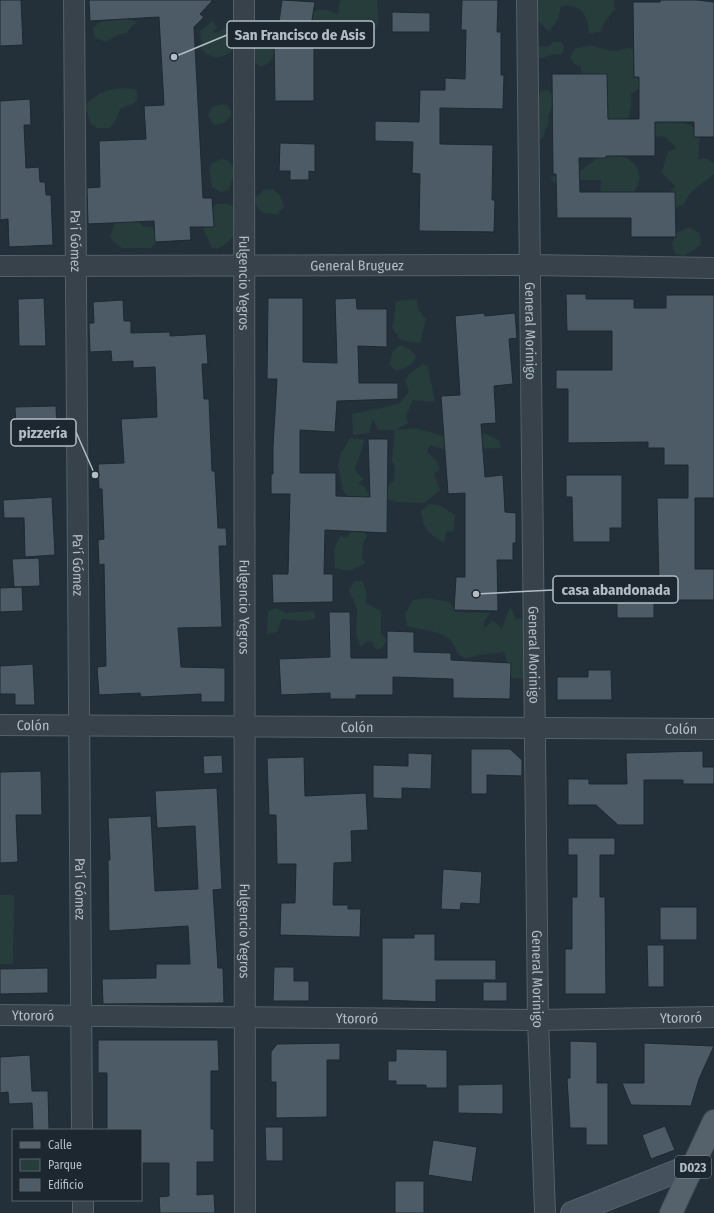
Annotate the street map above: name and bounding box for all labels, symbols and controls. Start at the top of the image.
callout: San Francisco de Asis [227,21,374,48]
text: San Francisco de Asis [234,26,366,44]
street label: Pa'í Gómez [67,210,84,273]
street label: Fulgencio Yegros [236,235,253,331]
street label: General Bruguez [310,257,404,274]
street label: General Morinigo [522,282,540,380]
callout: pizzería [11,419,76,446]
text: pizzería [19,424,68,442]
street label: Pa'í Gómez [69,534,87,597]
street label: Fulgencio Yegros [236,559,253,655]
callout: casa abandonada [553,576,678,603]
text: casa abandonada [562,581,671,599]
street label: General Morinigo [525,606,543,704]
street label: Colón [17,717,49,734]
street label: Colón [341,718,373,736]
street label: Colón [665,720,697,737]
street label: Pa'í Gómez [72,858,89,921]
street label: Fulgencio Yegros [236,883,253,979]
street label: General Morinigo [529,930,547,1028]
street label: Ytororó [12,1007,54,1024]
street label: Ytororó [660,1009,702,1026]
street label: Ytororó [336,1010,378,1027]
legend [12,1129,142,1201]
text: Calle [48,1138,72,1152]
road number: D023 [675,1156,711,1178]
text: Parque [48,1158,82,1172]
text: Edificio [48,1178,84,1192]

